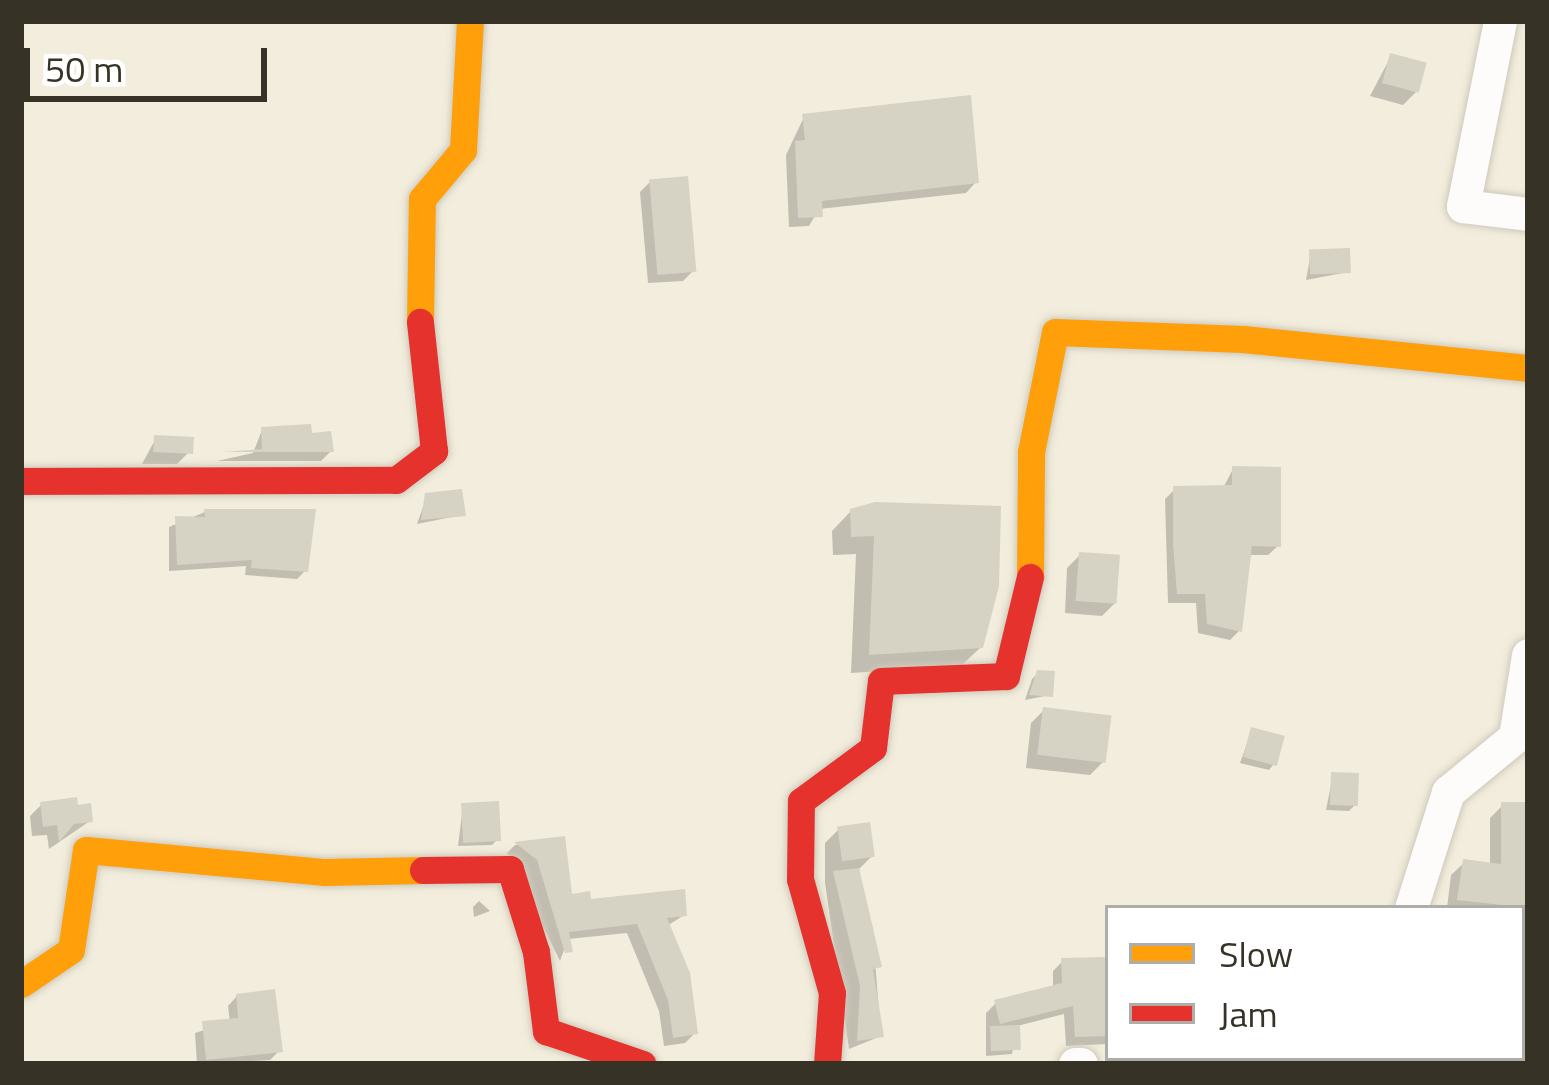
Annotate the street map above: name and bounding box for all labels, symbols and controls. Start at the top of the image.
scale bar [30,24,273,98]
text: 50 m [45,41,123,96]
legend [1105,905,1525,1061]
text: Slow [1219,926,1293,981]
text: Jam [1219,986,1278,1041]

